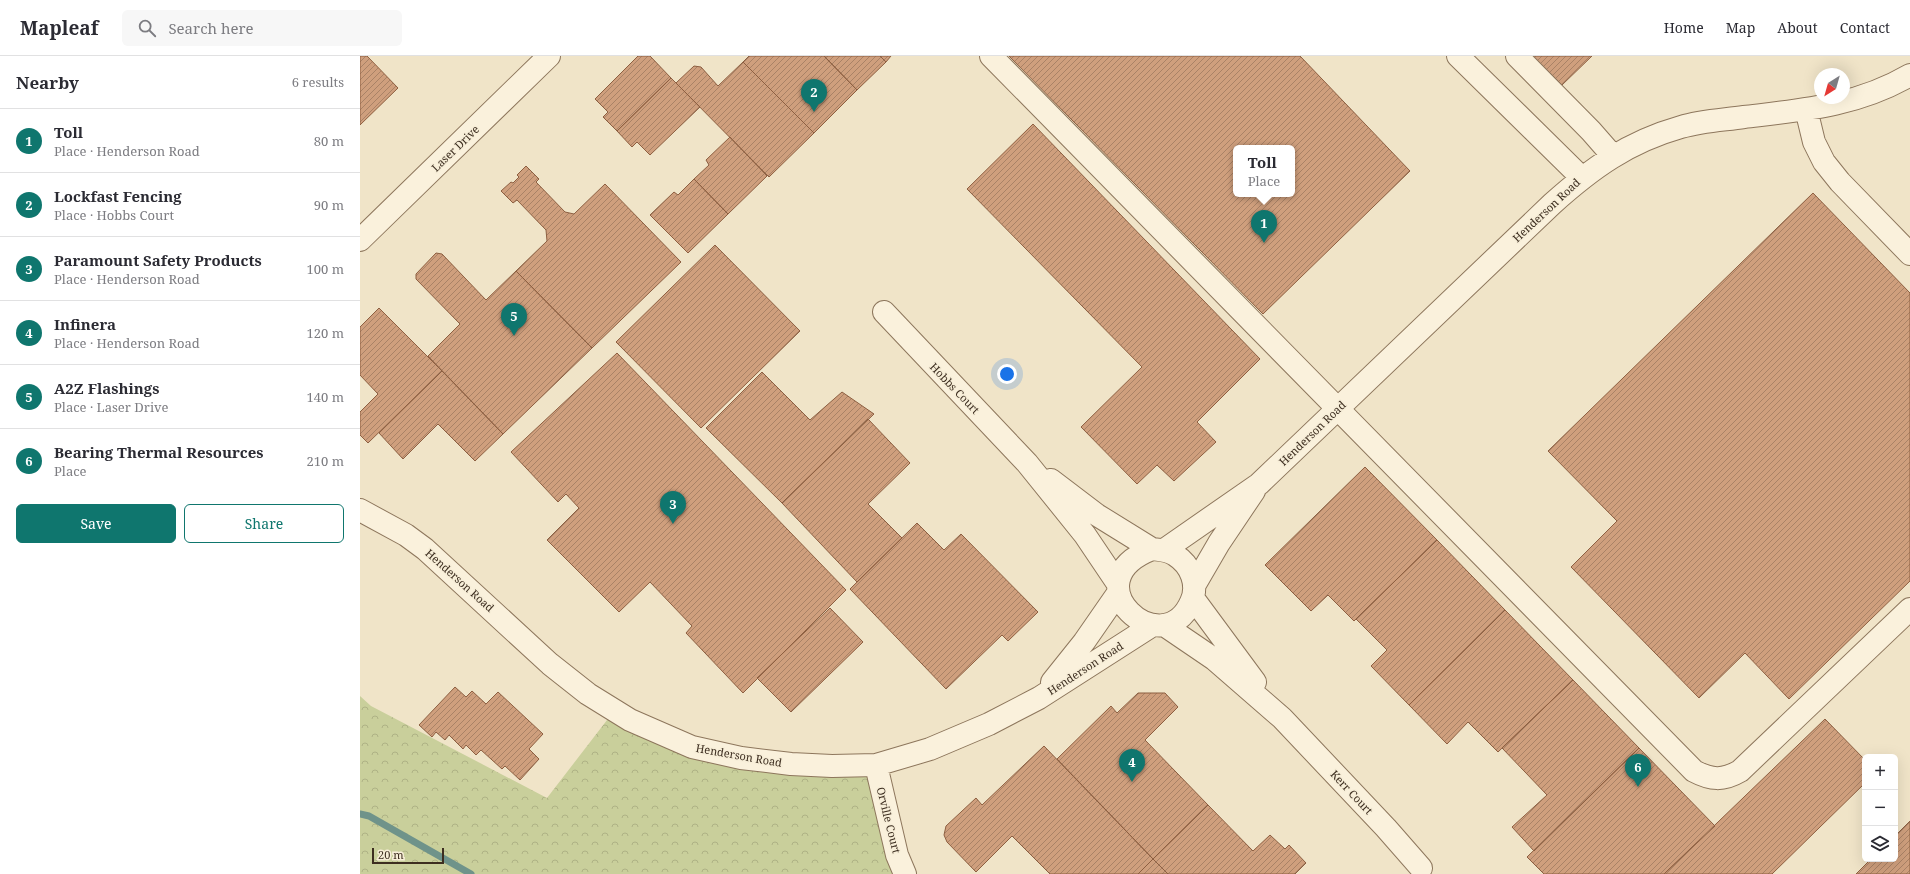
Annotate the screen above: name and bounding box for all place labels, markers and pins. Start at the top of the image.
pin: 2 [801,79,827,112]
pin: 1 [1251,210,1277,243]
pin: 5 [501,303,527,336]
pin: 3 [660,491,686,524]
pin: 4 [1119,749,1145,782]
pin: 6 [1625,754,1651,787]

